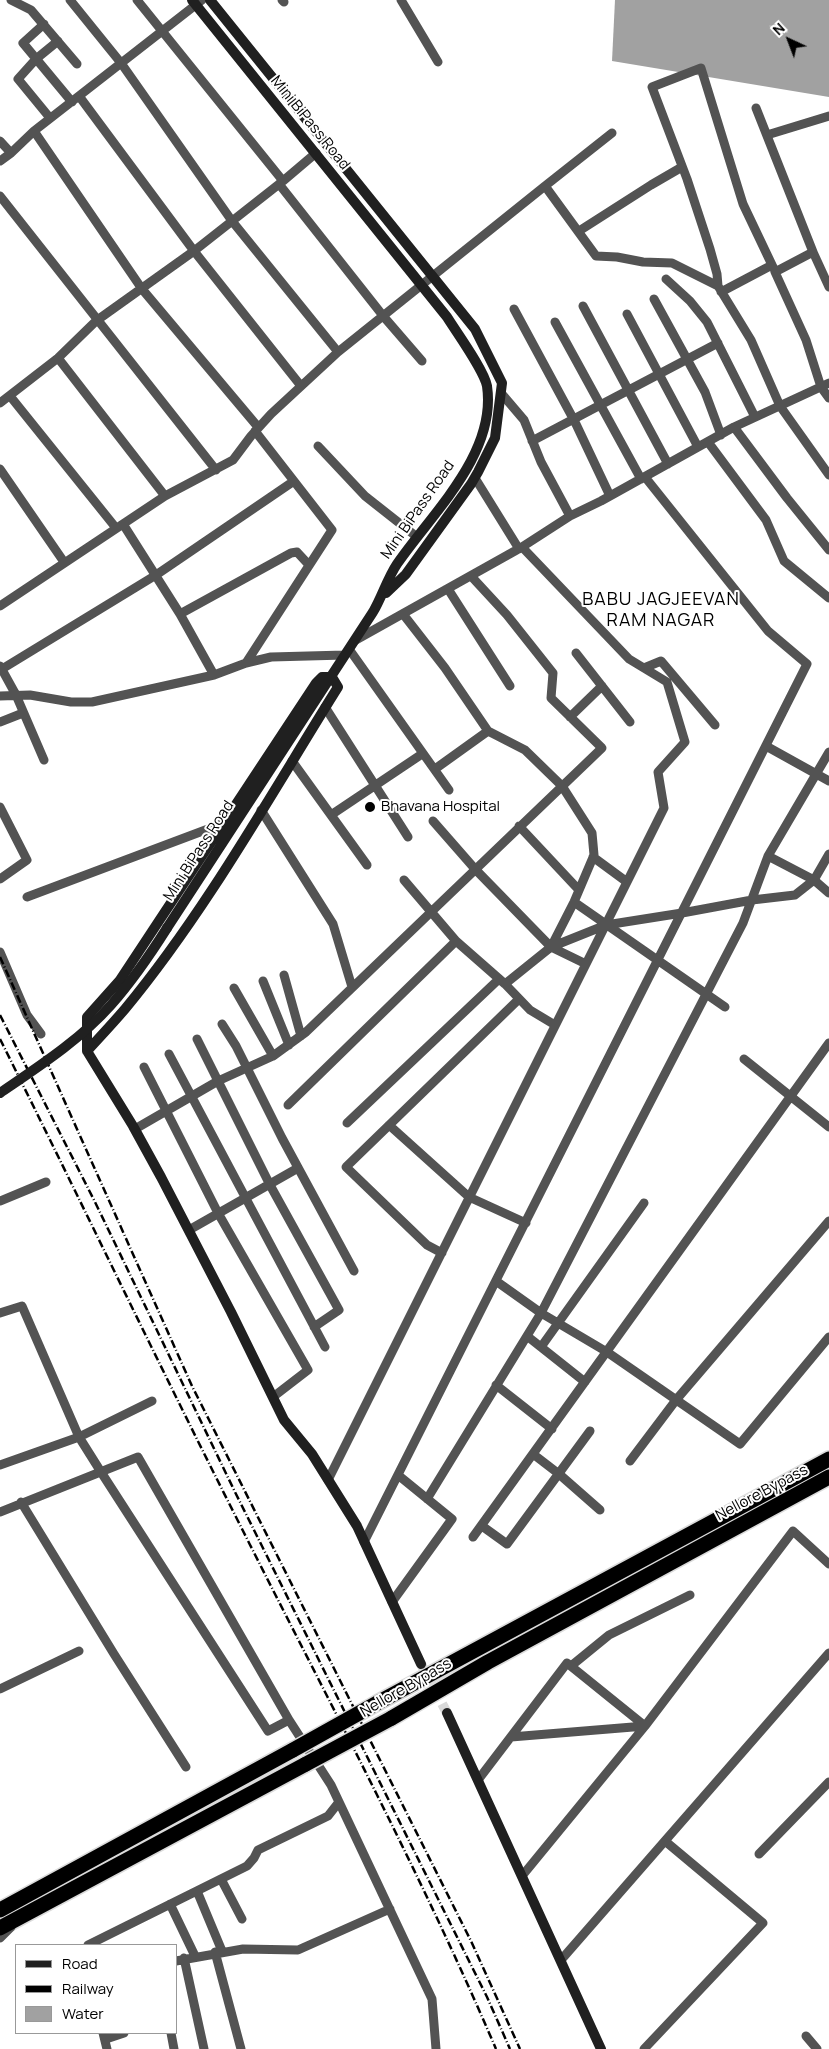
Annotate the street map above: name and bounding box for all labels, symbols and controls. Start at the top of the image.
north arrow [764,15,814,65]
text: N [768,18,789,39]
street label: Mini BiPass Road [267,72,353,174]
street label: Mini BiPass Road [377,458,459,562]
district label: BABU JAGJEEVAN RAM NAGAR [580,589,742,632]
street label: Mini BiPass Road [160,798,238,904]
place label: Bhavana Hospital [381,798,500,816]
marker: Bhavana Hospital [363,800,377,814]
street label: Nellore Bypass [713,1461,811,1525]
street label: Nellore Bypass [357,1655,455,1721]
legend [15,1944,178,2034]
text: Road [62,1953,98,1974]
text: Railway [62,1978,114,1999]
text: Water [62,2003,104,2024]

